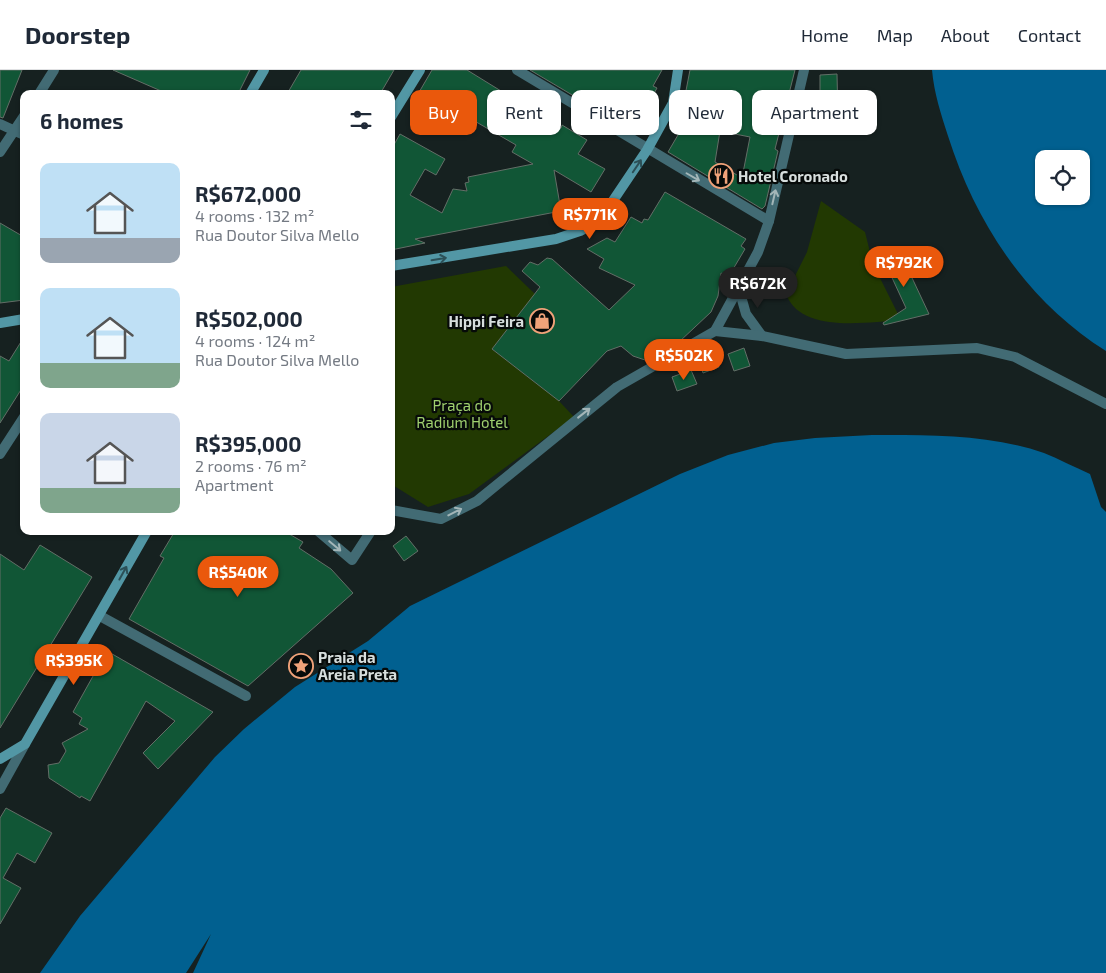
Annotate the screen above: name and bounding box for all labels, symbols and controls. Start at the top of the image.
text: Doorstep [25,20,130,49]
text: Home [801,24,849,46]
text: Map [877,24,913,46]
text: About [941,24,990,46]
text: Contact [1018,24,1081,46]
chip: Buy [410,90,477,135]
chip: Rent [487,90,561,135]
chip: Filters [571,90,659,135]
chip: New [669,90,742,135]
chip: Apartment [752,90,877,135]
icon: filters [347,106,375,134]
text: 6 homes [40,108,123,133]
map controls [1035,150,1090,205]
button: locate [1035,150,1090,205]
one-way arrow [632,159,642,173]
restaurant icon: Hotel Coronado [708,163,734,189]
place label: Hotel Coronado [738,167,848,185]
one-way arrow [686,173,700,183]
text: R$672,000 [195,181,301,206]
icon: home [80,183,140,243]
one-way arrow [770,190,779,206]
pin: R$771K [549,198,631,240]
text: R$771K [563,204,617,223]
text: 4 rooms · 132 m² [195,206,314,225]
text: Rua Doutor Silva Mello [195,225,359,244]
pin: R$792K [863,246,945,288]
text: R$792K [876,252,932,271]
one-way arrow [431,253,447,263]
pin: R$672K [717,266,799,309]
text: R$672K [730,273,786,292]
text: R$502,000 [195,306,303,331]
icon: home [80,308,140,368]
shop icon: Hippi Feira [529,308,555,334]
place label: Hippi Feira [448,312,524,330]
text: 4 rooms · 124 m² [195,331,315,350]
pin: R$502K [643,338,725,381]
text: R$502K [655,345,713,364]
text: Rua Doutor Silva Mello [195,350,359,369]
park label: Praça do Radium Hotel [416,396,508,431]
one-way arrow [577,408,590,419]
text: R$395,000 [195,431,302,456]
icon: home [80,433,140,493]
text: 2 rooms · 76 m² [195,456,307,475]
text: Apartment [195,475,274,494]
one-way arrow [447,507,462,516]
one-way arrow [328,540,341,551]
pin: R$540K [197,556,279,598]
text: R$540K [209,562,267,581]
one-way arrow [119,567,129,581]
pin: R$395K [33,644,115,686]
place label: Praia da Areia Preta [318,648,397,683]
text: R$395K [45,650,103,669]
place icon: Praia da Areia Preta [288,653,314,679]

